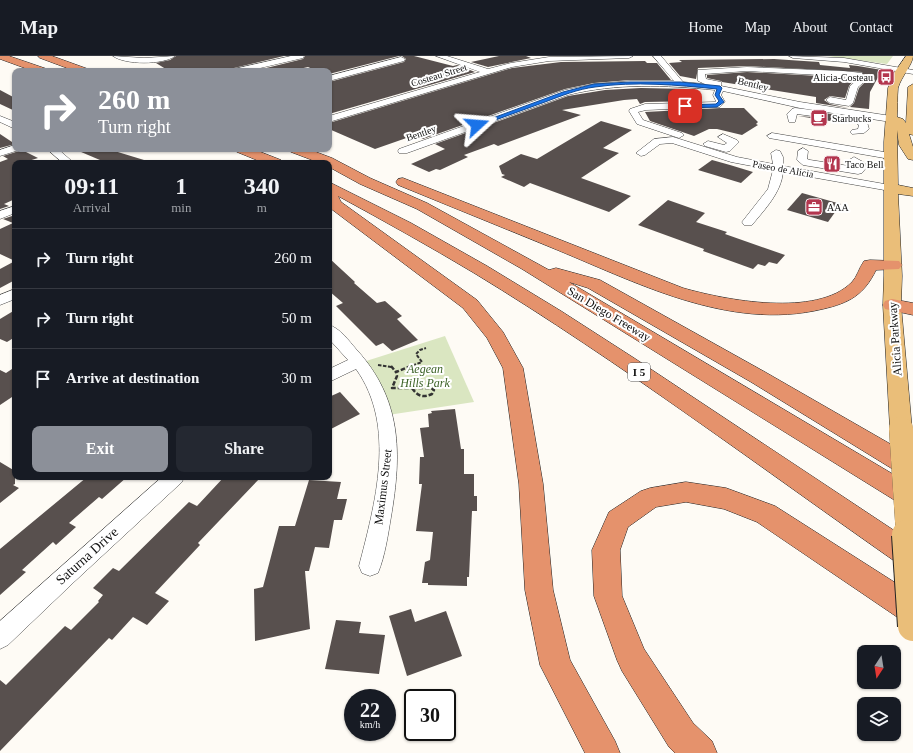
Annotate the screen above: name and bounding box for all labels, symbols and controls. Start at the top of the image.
text: Map [20,17,58,38]
text: Home [689,20,723,35]
text: Map [745,20,770,35]
text: About [792,20,827,35]
text: Contact [849,20,893,35]
street label: Costeau Street [410,61,469,89]
bus stop icon: Alicia-Costeau [876,67,896,87]
place label: Alicia-Costeau [813,72,873,83]
street label: Bentley [737,75,769,93]
icon: right [32,84,84,136]
text: 260 m [98,84,170,115]
pin [668,89,702,123]
icon: arrive [674,95,696,117]
position arrow [456,104,498,146]
cafe icon: Starbucks [809,108,829,128]
place label: Starbucks [832,113,872,124]
text: Turn right [98,117,171,137]
street label: Bentley [405,123,437,143]
restaurant icon: Taco Bell [822,154,842,174]
street label: Paseo de Alicia [752,158,815,180]
place label: Taco Bell [845,159,884,170]
text: 09:11 [64,173,119,199]
text: 1 [175,173,187,199]
text: 340 [244,173,280,199]
office icon: AAA [804,197,824,217]
text: Arrival [73,200,110,215]
text: min [171,200,191,215]
text: m [257,200,267,215]
place label: AAA [827,202,849,213]
icon: right [32,248,54,270]
text: Turn right [66,250,133,266]
text: 260 m [274,250,312,266]
street label: San Diego Freeway [565,284,653,344]
street label: Alicia Parkway [885,301,905,377]
icon: right [32,308,54,330]
text: Turn right [66,310,133,326]
text: 50 m [282,310,312,326]
park label: Aegean Hills Park [399,362,451,390]
road number: I 5 [628,363,650,381]
icon: arrive [32,368,54,390]
text: Arrive at destination [66,370,199,386]
text: 30 m [282,370,312,386]
button: Exit [32,426,168,472]
button: Share [176,426,312,472]
street label: Maximus Street [371,448,395,526]
street label: Saturna Drive [53,524,121,588]
north arrow [857,645,901,689]
map controls [857,645,901,741]
speed limit sign: 30 [404,689,456,741]
button: layers [857,697,901,741]
text: 22 [360,699,380,721]
text: km/h [360,719,380,730]

